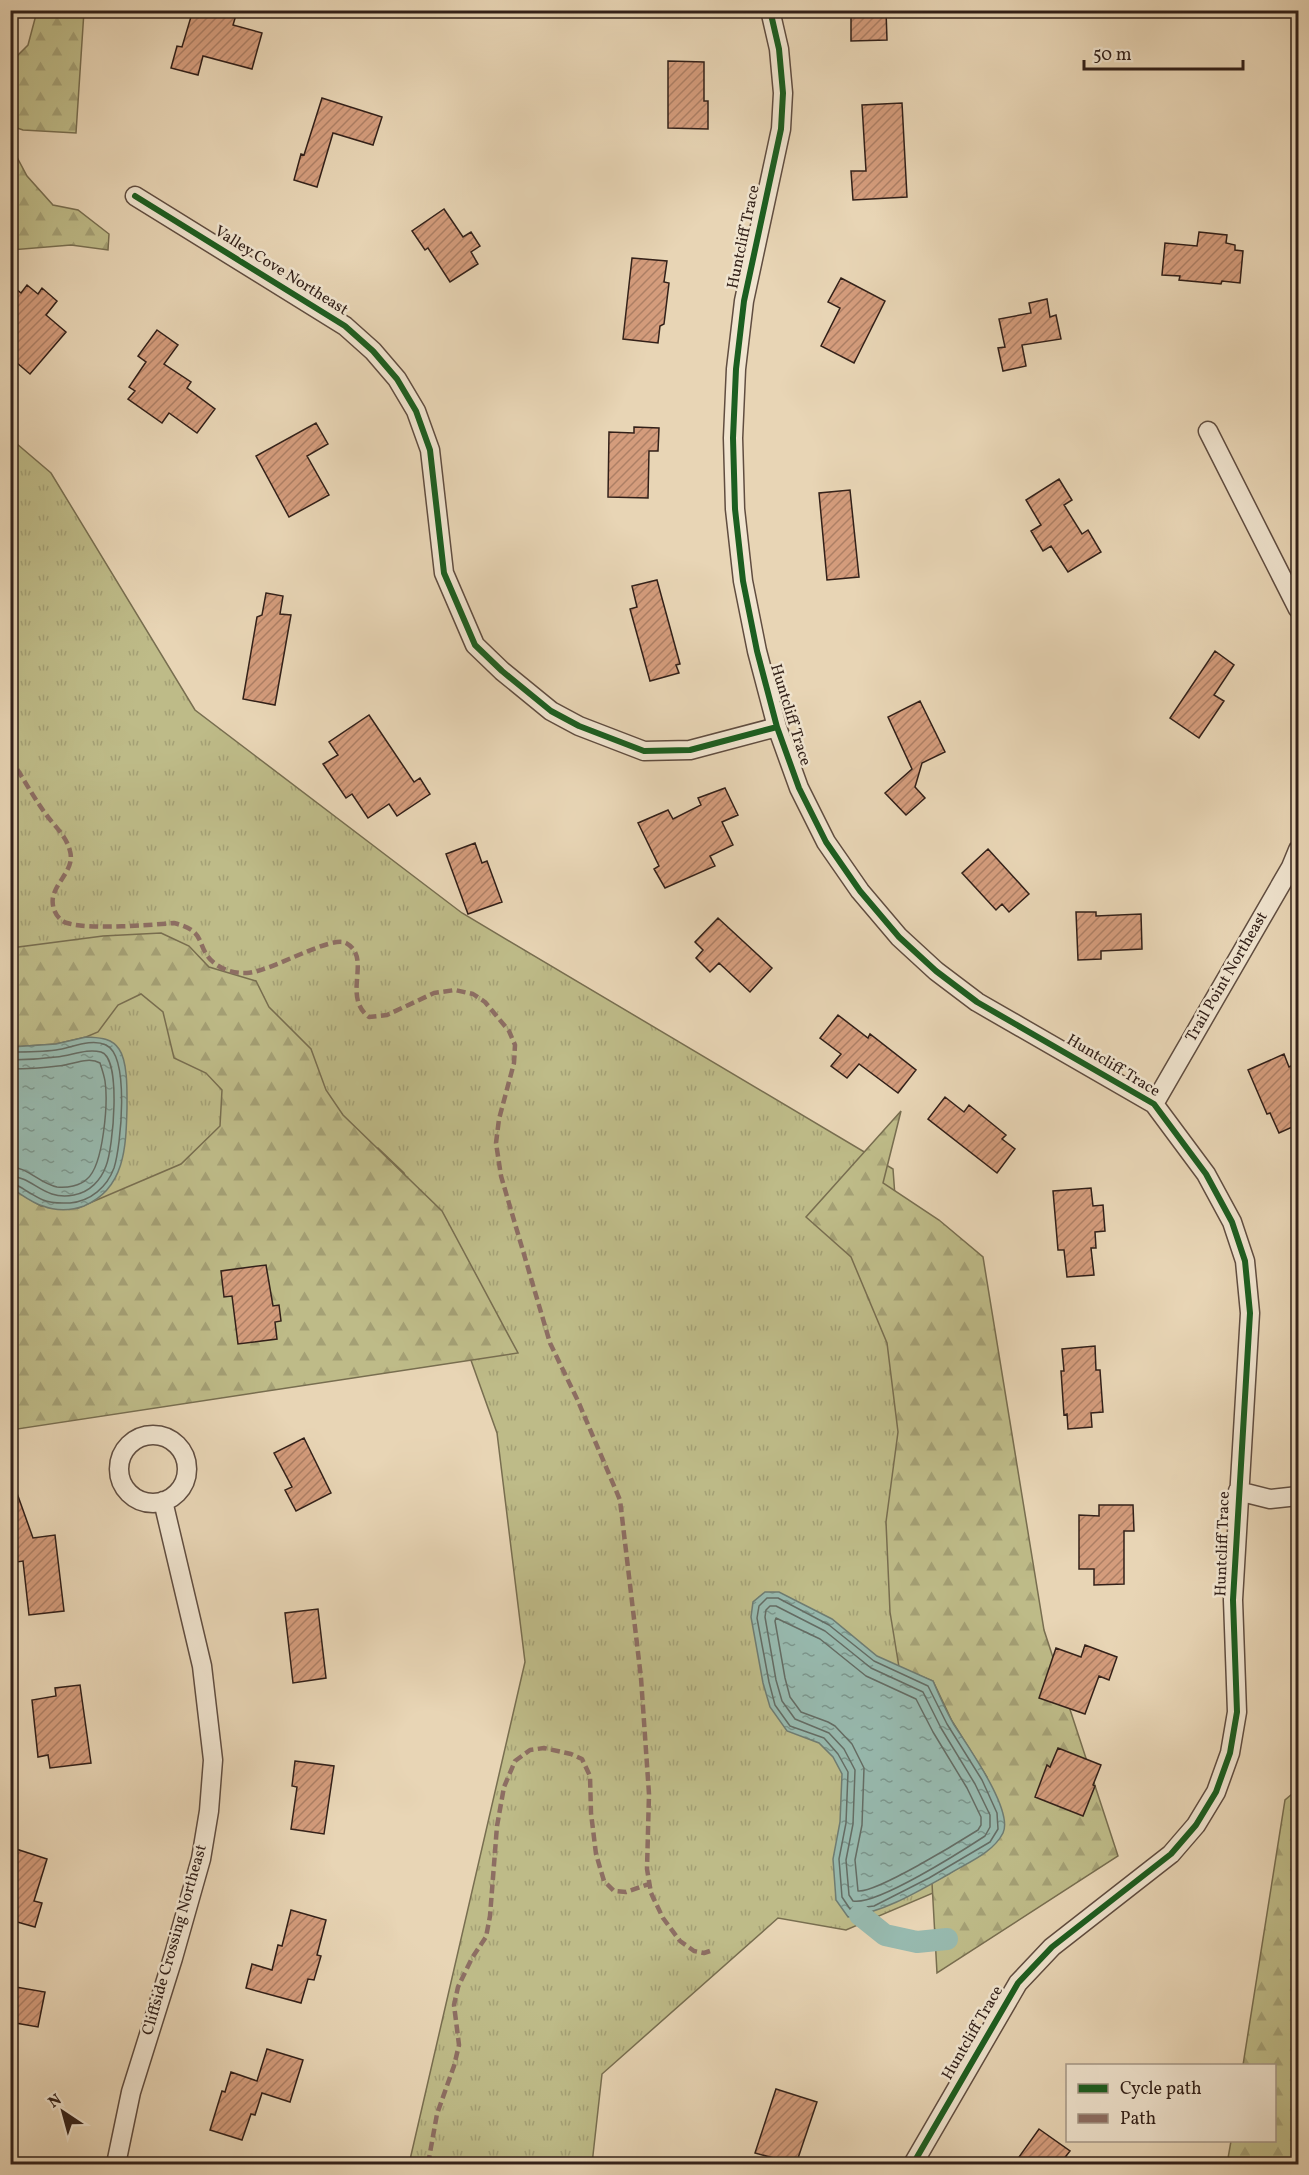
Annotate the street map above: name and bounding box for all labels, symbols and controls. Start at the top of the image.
scale bar [1084,33,1243,71]
text: 50 m [1093,43,1132,68]
street label: Huntcliff Trace [722,183,766,291]
street label: Valley Cove Northeast [210,221,352,321]
street label: Huntcliff Trace [764,661,816,769]
street label: Trail Point Northeast [1181,907,1273,1046]
street label: Huntcliff Trace [1062,1029,1164,1103]
street label: Huntcliff Trace [1210,1491,1236,1597]
street label: Cliffside Crossing Northeast [137,1842,213,2038]
street label: Huntcliff Trace [937,1982,1009,2084]
legend [1066,2064,1276,2142]
text: Cycle path [1120,2077,1202,2102]
north arrow [33,2082,93,2142]
text: N [44,2089,67,2114]
text: Path [1120,2107,1156,2132]

